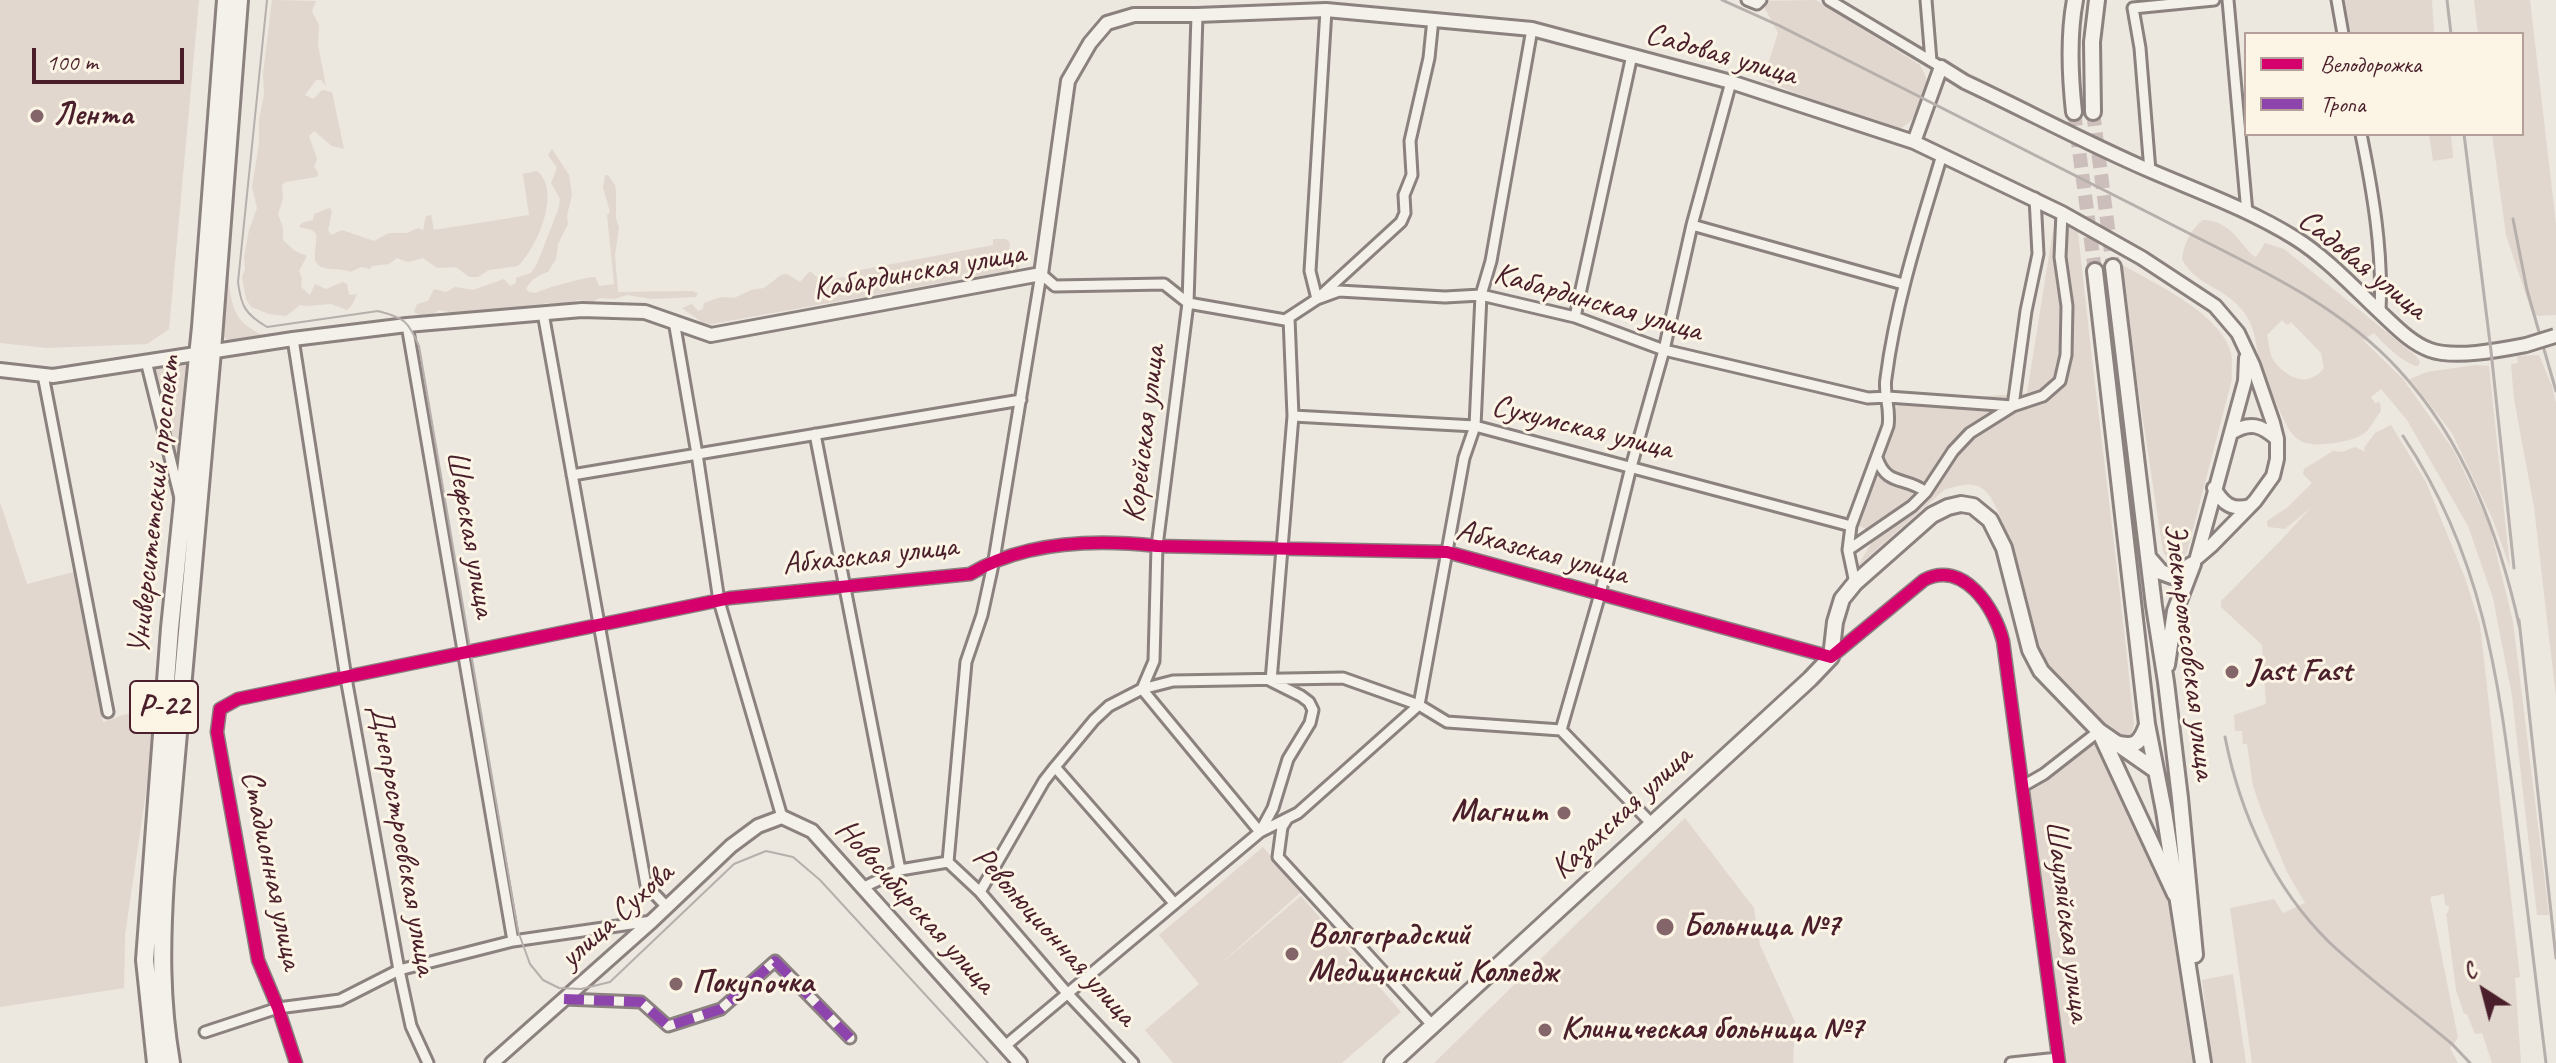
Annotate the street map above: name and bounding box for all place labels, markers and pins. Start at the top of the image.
place label: Лента [53,97,133,135]
marker: Лента [28,107,46,125]
place label: Jast Fast [2248,653,2352,691]
marker: Jast Fast [2223,663,2241,681]
place label: Магнит [1451,794,1548,832]
marker: Магнит [1555,804,1573,822]
place label: Больница №7 [1683,908,1840,946]
marker: Больница №7 [1654,916,1676,938]
place label: Волгоградский Медицинский Колледж [1308,917,1558,992]
marker: Волгоградский Медицинский Колледж [1283,945,1301,963]
place label: Покупочка [692,965,813,1003]
marker: Покупочка [667,975,685,993]
place label: Клиническая больница №7 [1561,1011,1863,1049]
marker: Клиническая больница №7 [1536,1021,1554,1039]

